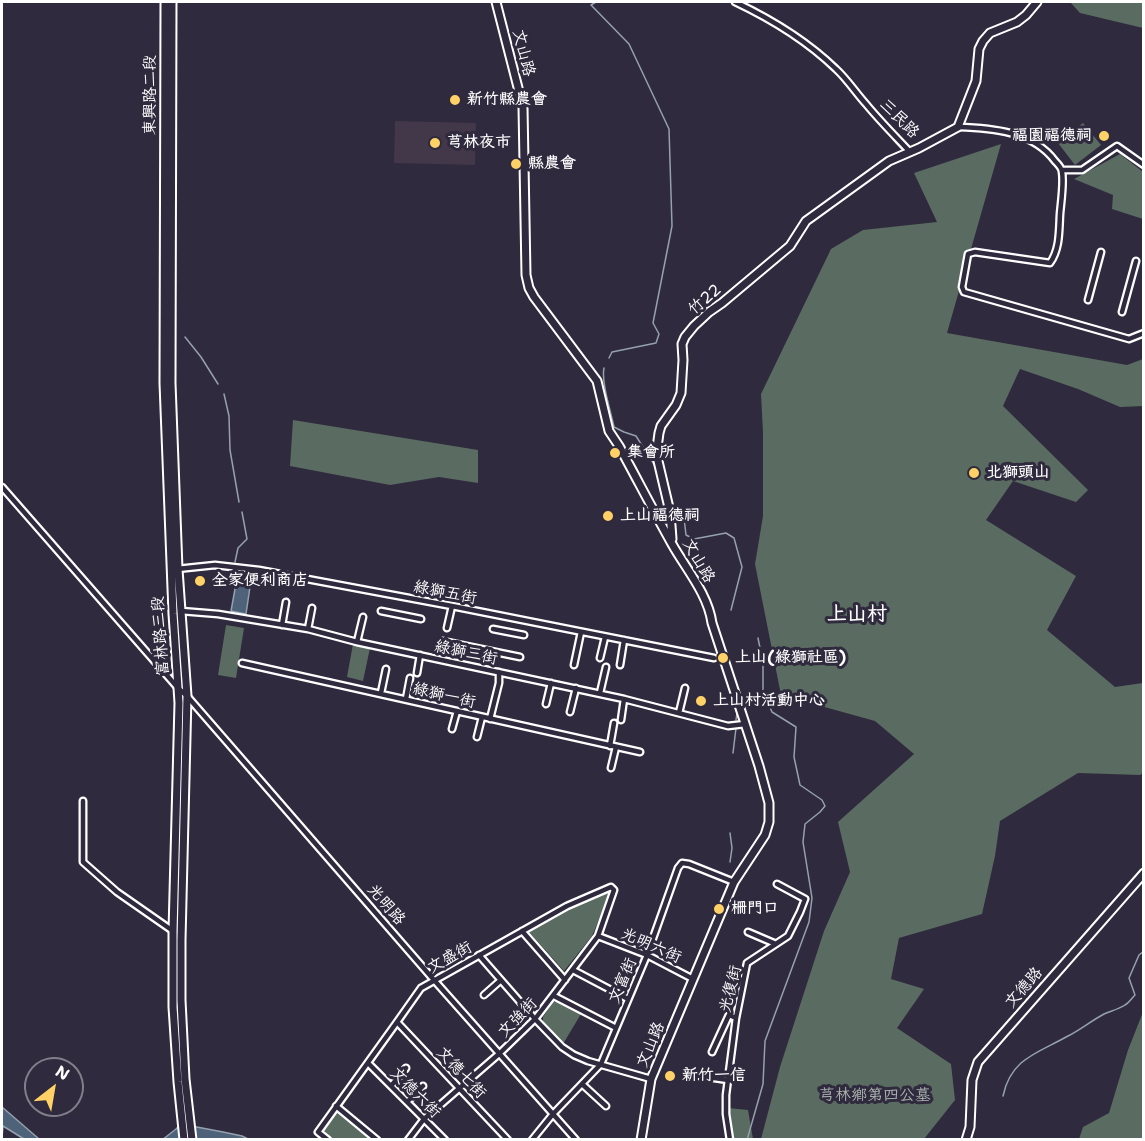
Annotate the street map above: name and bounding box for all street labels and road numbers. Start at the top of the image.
street label: 文山路 [508,27,538,79]
street label: 東興路二段 [141,55,161,135]
street label: 三民路 [875,95,923,143]
street label: 竹22 [684,281,726,319]
street label: 文山路 [678,535,718,587]
street label: 綠獅五街 [412,577,478,609]
street label: 富林路三段 [149,595,173,677]
street label: 綠獅三街 [433,637,499,669]
street label: 綠獅一街 [411,679,477,713]
street label: 光明路 [363,881,409,929]
street label: 光明六街 [618,924,684,968]
street label: 文盛街 [424,938,476,978]
street label: 文富街 [605,955,641,1007]
street label: 光復街 [716,963,746,1015]
street label: 文德路 [1001,964,1047,1012]
street label: 文強街 [494,994,542,1042]
street label: 文山路 [633,1019,669,1071]
street label: 文德七街 [432,1043,490,1103]
street label: 文德六街 [386,1064,444,1122]

